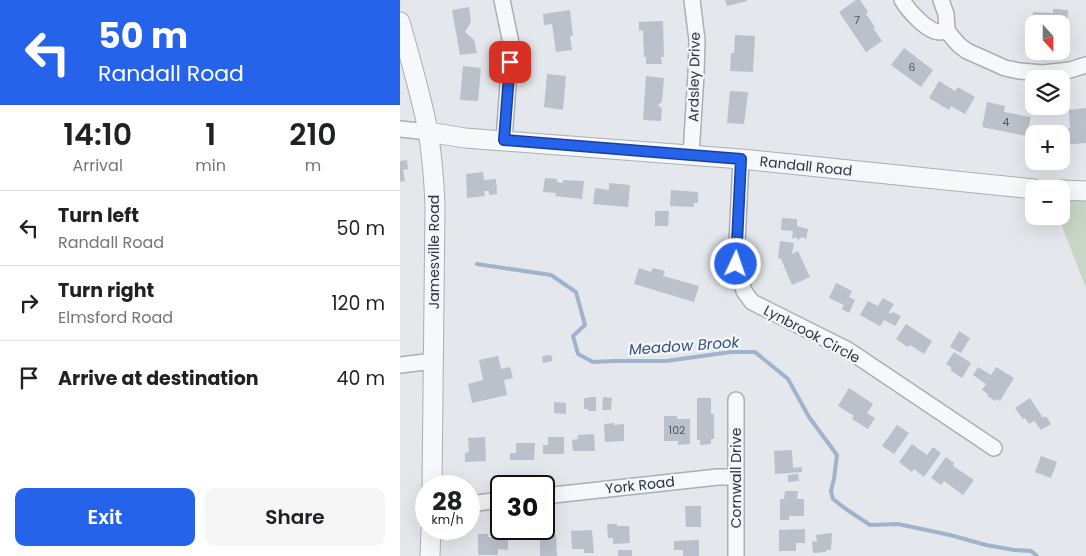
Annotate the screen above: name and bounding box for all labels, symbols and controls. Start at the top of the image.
text: 50 m [98,11,188,60]
house number: 7 [854,12,860,28]
north arrow [1025,15,1070,60]
map controls [1025,15,1070,225]
icon: left [15,20,80,85]
street label: Ardsley Drive [683,31,705,122]
pin [489,41,531,83]
icon: arrive [496,48,524,76]
text: Randall Road [98,58,244,89]
house number: 6 [909,59,916,75]
button: layers [1025,70,1070,115]
text: 14:10 [63,113,132,156]
text: 1 [205,113,216,156]
text: 210 [289,113,337,156]
house number: 4 [1003,114,1010,130]
button: + [1025,125,1070,170]
street label: Randall Road [759,151,853,181]
text: Arrival [72,154,123,177]
text: min [195,154,226,177]
text: m [305,154,321,177]
button: − [1025,180,1070,225]
street label: Jamesville Road [424,195,444,309]
text: Turn left [58,202,139,229]
icon: left [15,214,43,242]
text: 50 m [336,215,385,242]
text: Randall Road [58,231,164,254]
position arrow [709,237,761,289]
text: Turn right [58,277,154,304]
icon: right [15,289,43,317]
text: 120 m [331,290,385,317]
street label: Lynbrook Circle [760,300,864,368]
text: Elmsford Road [58,306,173,329]
water label: Meadow Brook [628,331,741,360]
icon: arrive [15,364,43,392]
text: Arrive at destination [58,365,259,392]
text: 40 m [336,365,385,392]
house number: 102 [669,422,685,438]
street label: Cornwall Drive [726,427,746,528]
street label: York Road [604,471,676,499]
speed limit sign: 30 [490,475,555,540]
text: 28 [432,484,463,519]
button: Exit [15,488,195,546]
button: Share [205,488,385,546]
text: km/h [432,511,463,528]

